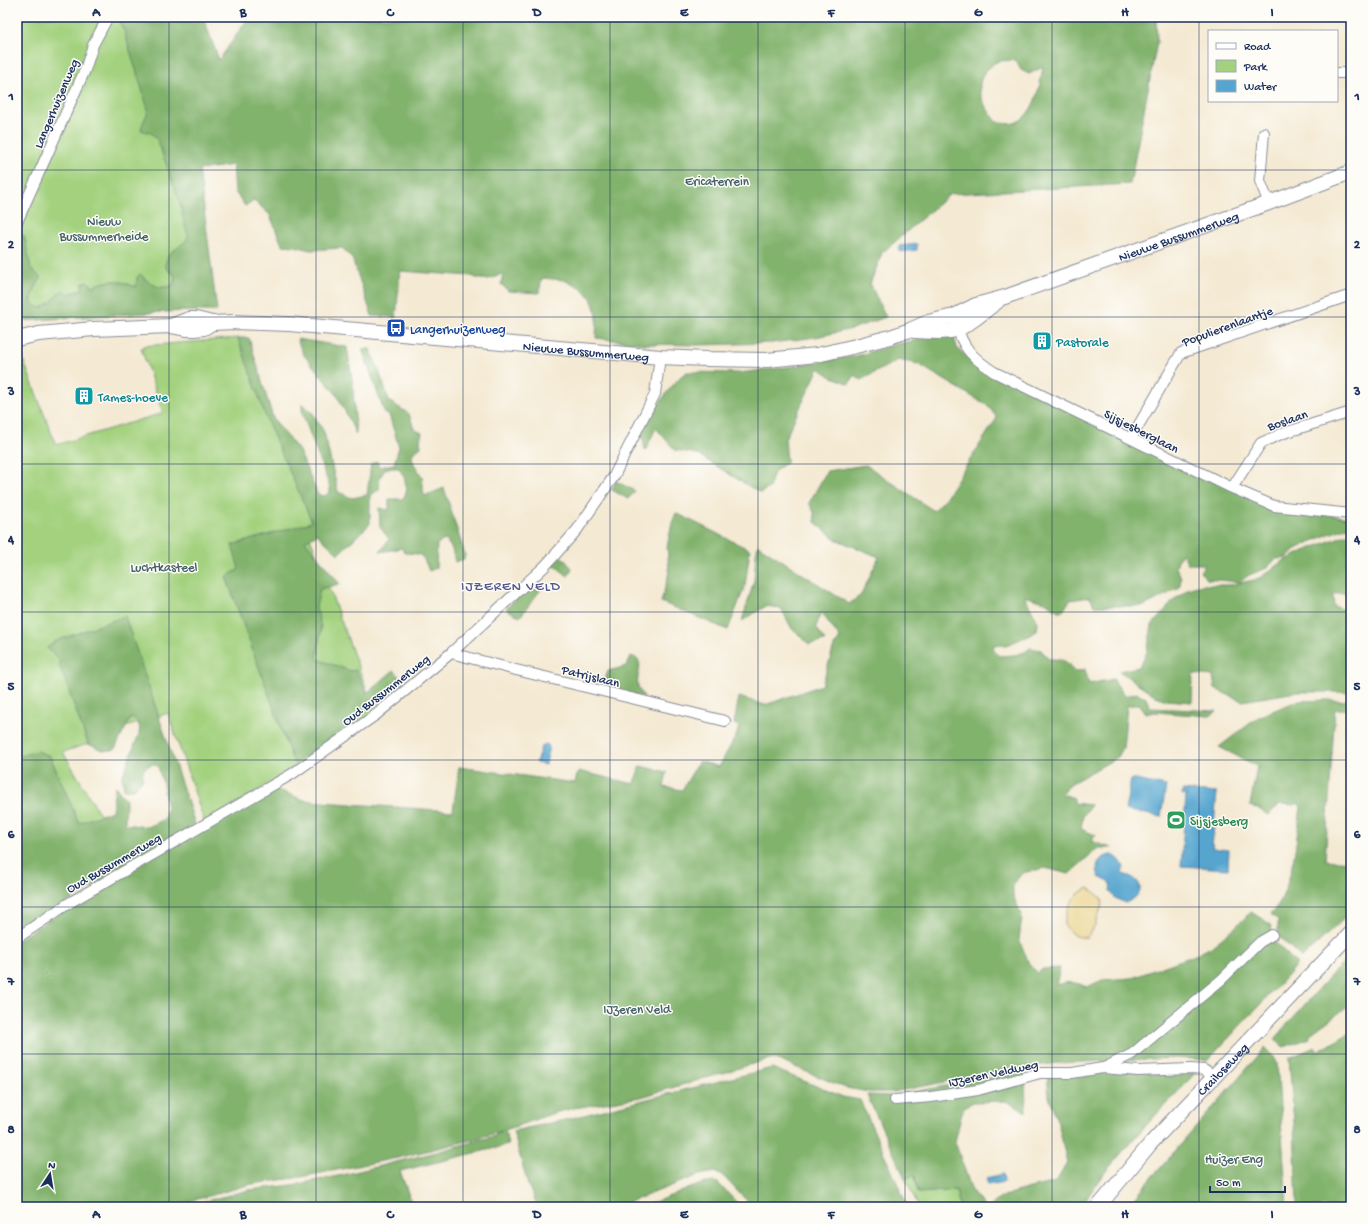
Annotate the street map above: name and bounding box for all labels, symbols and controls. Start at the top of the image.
text: A [91,6,101,21]
text: B [239,6,248,21]
text: C [385,6,395,21]
text: D [532,6,542,21]
text: E [680,6,689,21]
text: F [827,6,836,21]
text: G [974,6,983,21]
text: H [1121,6,1129,21]
text: I [1270,6,1274,21]
legend [1208,30,1338,102]
text: Road [1244,41,1271,55]
street label: Langerhuizenweg [32,57,83,151]
text: Park [1243,61,1269,75]
text: Water [1244,81,1278,95]
text: 1 [7,90,14,105]
text: 1 [1353,90,1360,105]
park label: Ericaterrein [685,175,750,190]
street label: Nieuwe Bussummerweg [1117,209,1241,266]
park label: Nieuw Bussummerheide [58,215,149,245]
text: 2 [8,238,15,253]
text: 2 [1354,238,1361,253]
street label: Populierenlaantje [1179,304,1276,351]
bus stop icon: Langerhuizenweg [385,317,407,339]
place label: Langerhuizenweg [410,323,506,338]
building icon: Pastorale [1031,330,1053,352]
place label: Pastorale [1055,336,1109,351]
street label: Nieuwe Bussummerweg [522,340,649,366]
text: 3 [7,385,15,400]
building icon: Tames-hoeve [73,385,95,407]
text: 3 [1353,385,1361,400]
place label: Tames-hoeve [97,391,168,406]
street label: Sijsjesberglaan [1101,407,1181,458]
street label: Boslaan [1265,407,1311,436]
text: 4 [7,533,15,548]
text: 4 [1353,533,1361,548]
park label: Luchtkasteel [131,561,198,576]
district label: IJZEREN VELD [461,579,561,596]
street label: Oud Bussummerweg [340,652,433,730]
street label: Patrijslaan [559,663,622,692]
text: 5 [8,680,15,695]
text: 5 [1354,680,1361,695]
sports icon: Sijsjesberg [1165,809,1187,831]
place label: Sijsjesberg [1190,815,1248,830]
text: 6 [8,828,15,843]
text: 6 [1354,828,1361,843]
street label: Oud Bussummerweg [64,831,164,897]
text: 7 [7,975,16,990]
text: 7 [1353,975,1362,990]
park label: IJzeren Veld [603,1003,672,1018]
street label: Crailoseweg [1195,1041,1252,1100]
street label: IJzeren Veldweg [947,1058,1040,1091]
text: 8 [7,1123,15,1138]
text: 8 [1353,1123,1361,1138]
park label: Huizer Eng [1205,1153,1263,1168]
north arrow [30,1154,70,1194]
text: N [47,1160,56,1173]
scale bar [1210,1168,1285,1194]
text: 50 m [1216,1177,1241,1191]
text: A [91,1208,101,1223]
text: B [239,1208,248,1223]
text: C [385,1208,395,1223]
text: D [532,1208,542,1223]
text: E [680,1208,689,1223]
text: F [827,1208,836,1223]
text: G [974,1208,983,1223]
text: H [1121,1208,1129,1223]
text: I [1270,1208,1274,1223]

